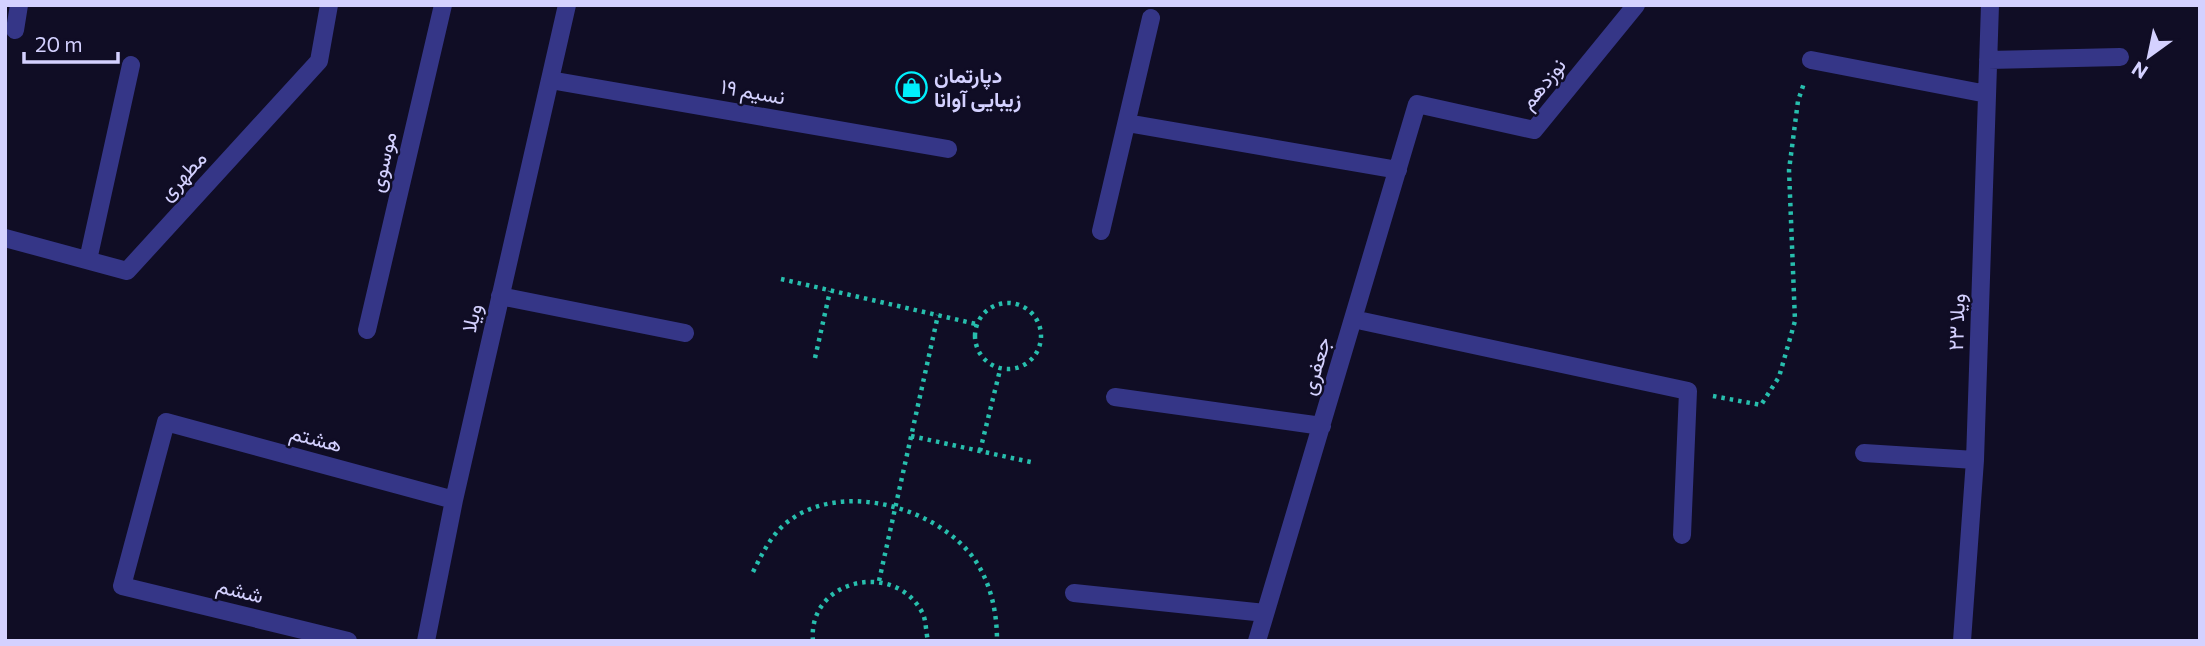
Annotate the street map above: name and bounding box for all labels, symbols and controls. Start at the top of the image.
scale bar [24,21,119,65]
north arrow [2114,21,2184,91]
text: 20 m [35,31,83,56]
street label: نوزدهم [1514,52,1572,116]
text: N [2127,57,2152,84]
place label: دپارتمان زیبایی آوانا [934,62,1021,113]
shop icon: دپارتمان زیبایی آوانا [894,71,928,105]
street label: نسیم ۱۹ [719,73,787,111]
street label: موسوی [362,129,403,195]
street label: مطهری [153,145,213,206]
street label: ویلا ۲۳ [1942,293,1971,351]
street label: ویلا [455,301,488,335]
street label: جعفری [1294,334,1337,398]
street label: هشتم [287,419,345,459]
street label: ششم [214,572,266,610]

